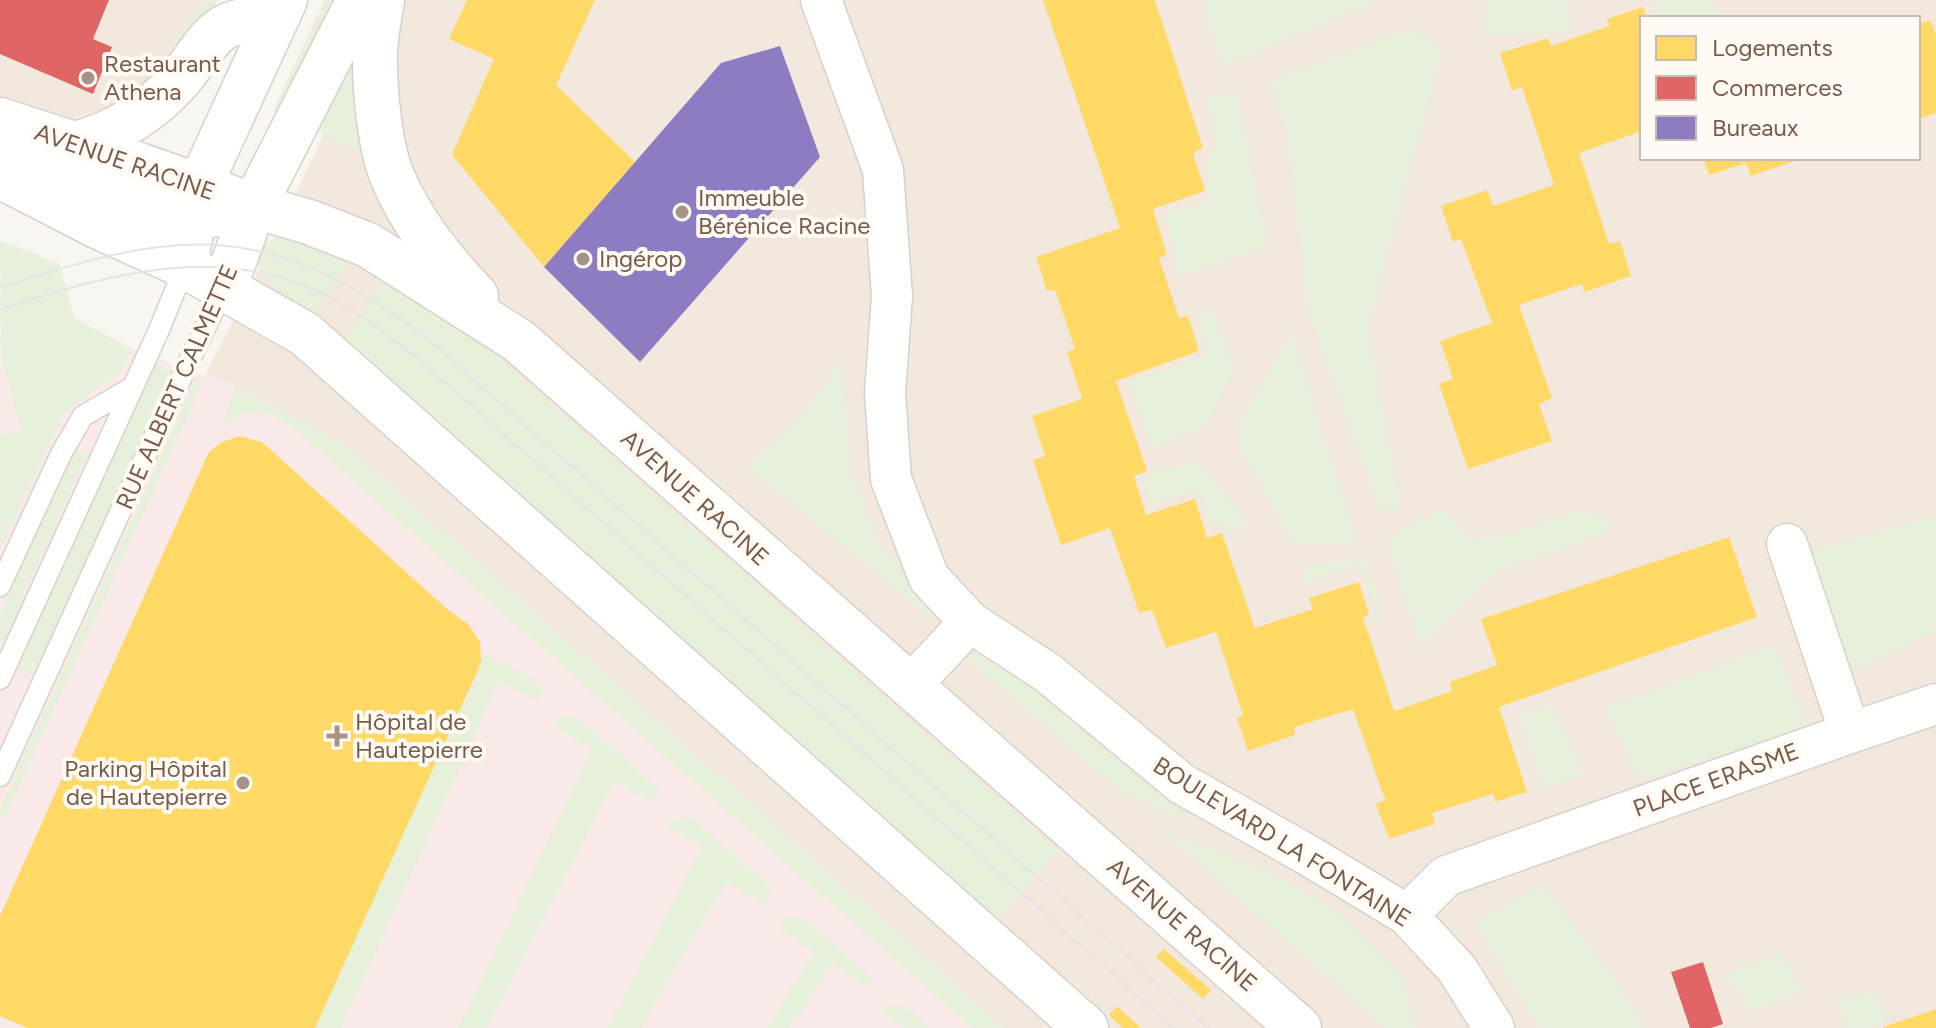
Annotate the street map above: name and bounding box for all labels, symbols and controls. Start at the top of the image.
legend [1640,16,1920,160]
text: Logements [1712,33,1833,62]
place label: Restaurant Athena [104,49,221,106]
marker: Restaurant Athena [79,69,97,87]
text: Commerces [1712,73,1843,102]
text: Bureaux [1712,113,1799,142]
street label: AVENUE RACINE [31,117,219,206]
place label: Immeuble Bérénice Racine [698,183,870,240]
marker: Immeuble Bérénice Racine [673,203,691,221]
place label: Ingérop [599,244,682,273]
marker: Ingérop [574,250,592,268]
street label: RUE ALBERT CALMETTE [109,260,244,514]
street label: AVENUE RACINE [615,424,775,572]
place label: Hôpital de Hautepierre [355,707,483,764]
marker: Hôpital de Hautepierre [326,725,348,747]
street label: PLACE ERASME [1629,736,1803,823]
street label: BOULEVARD LA FONTAINE [1148,750,1416,933]
place label: Parking Hôpital de Hautepierre [64,754,227,811]
marker: Parking Hôpital de Hautepierre [234,774,252,792]
street label: AVENUE RACINE [1101,852,1263,998]

